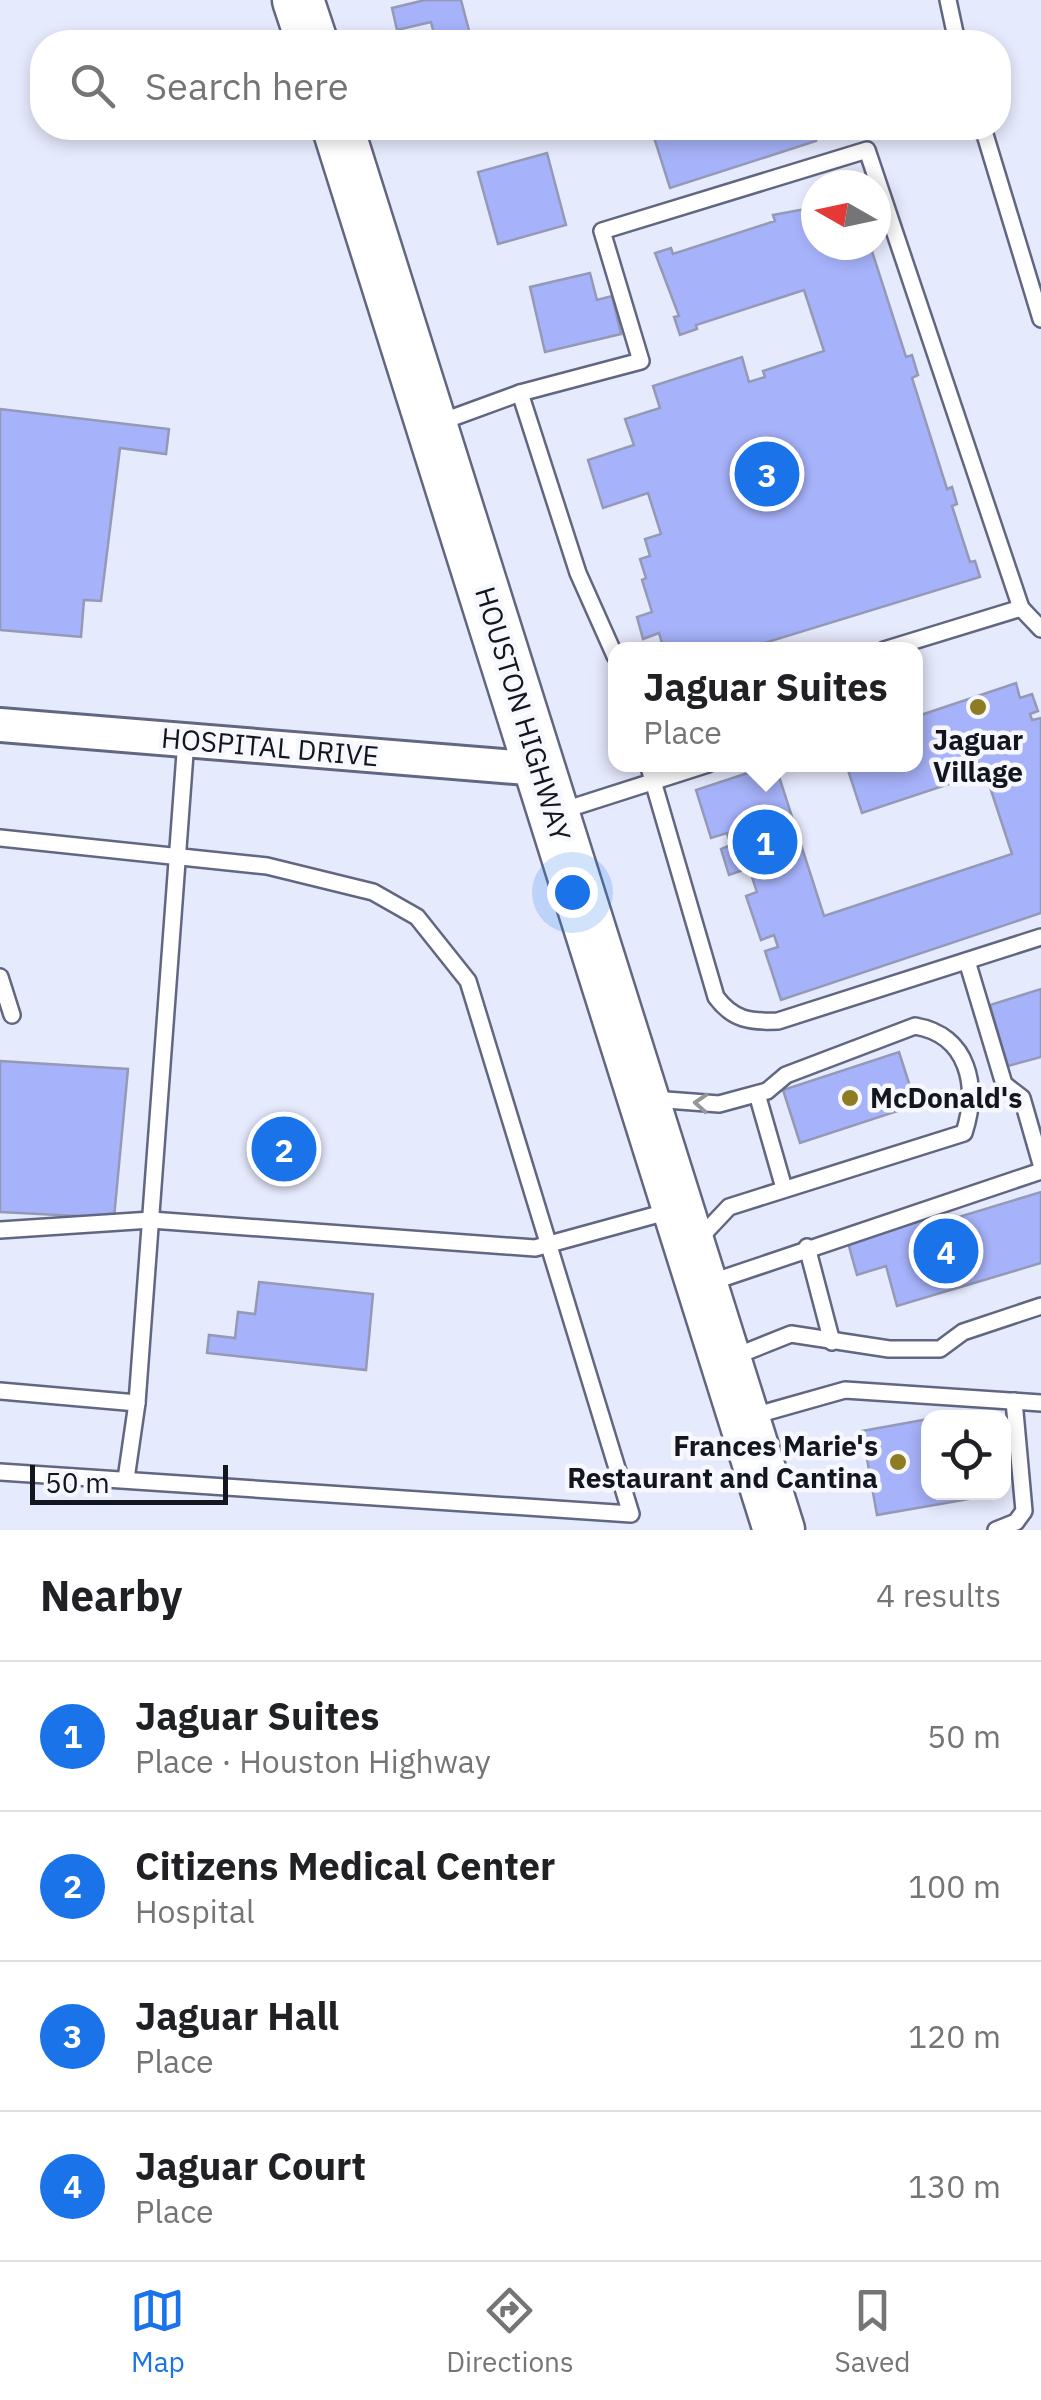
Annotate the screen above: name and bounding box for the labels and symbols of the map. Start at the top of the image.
north arrow [801,170,891,260]
pin: 3 [734,436,800,512]
street label: HOUSTON HIGHWAY [467,582,580,846]
marker: Jaguar Village [967,696,989,718]
street label: HOSPITAL DRIVE [160,719,380,774]
place label: Jaguar Village [933,721,1023,790]
pin: 1 [732,804,798,880]
your location [547,867,598,918]
place label: McDonald's [870,1079,1022,1116]
marker: McDonald's [839,1087,861,1109]
one-way arrow [692,1093,708,1114]
pin: 2 [252,1112,316,1186]
pin: 4 [914,1214,978,1288]
place label: Frances Marie's Restaurant and Cantina [567,1427,878,1496]
marker: Frances Marie's Restaurant and Cantina [887,1451,909,1473]
scale bar [30,1460,228,1504]

